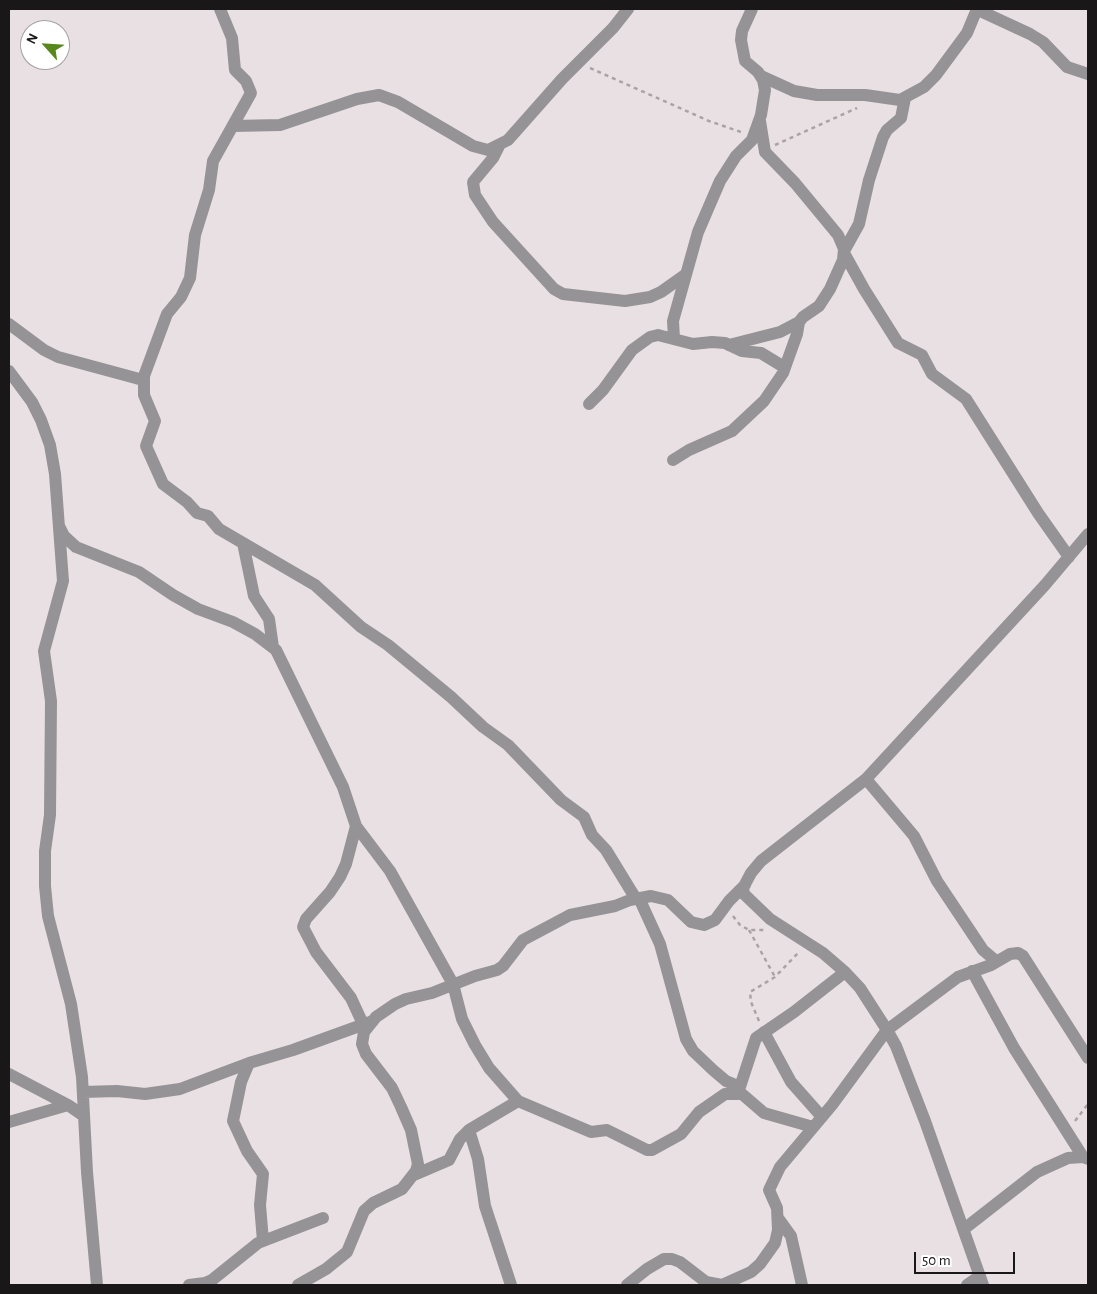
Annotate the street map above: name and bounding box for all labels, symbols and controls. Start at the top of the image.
north arrow [20,20,70,70]
text: N [24,31,41,46]
scale bar [917,1242,1018,1274]
text: 50 m [922,1253,951,1268]

